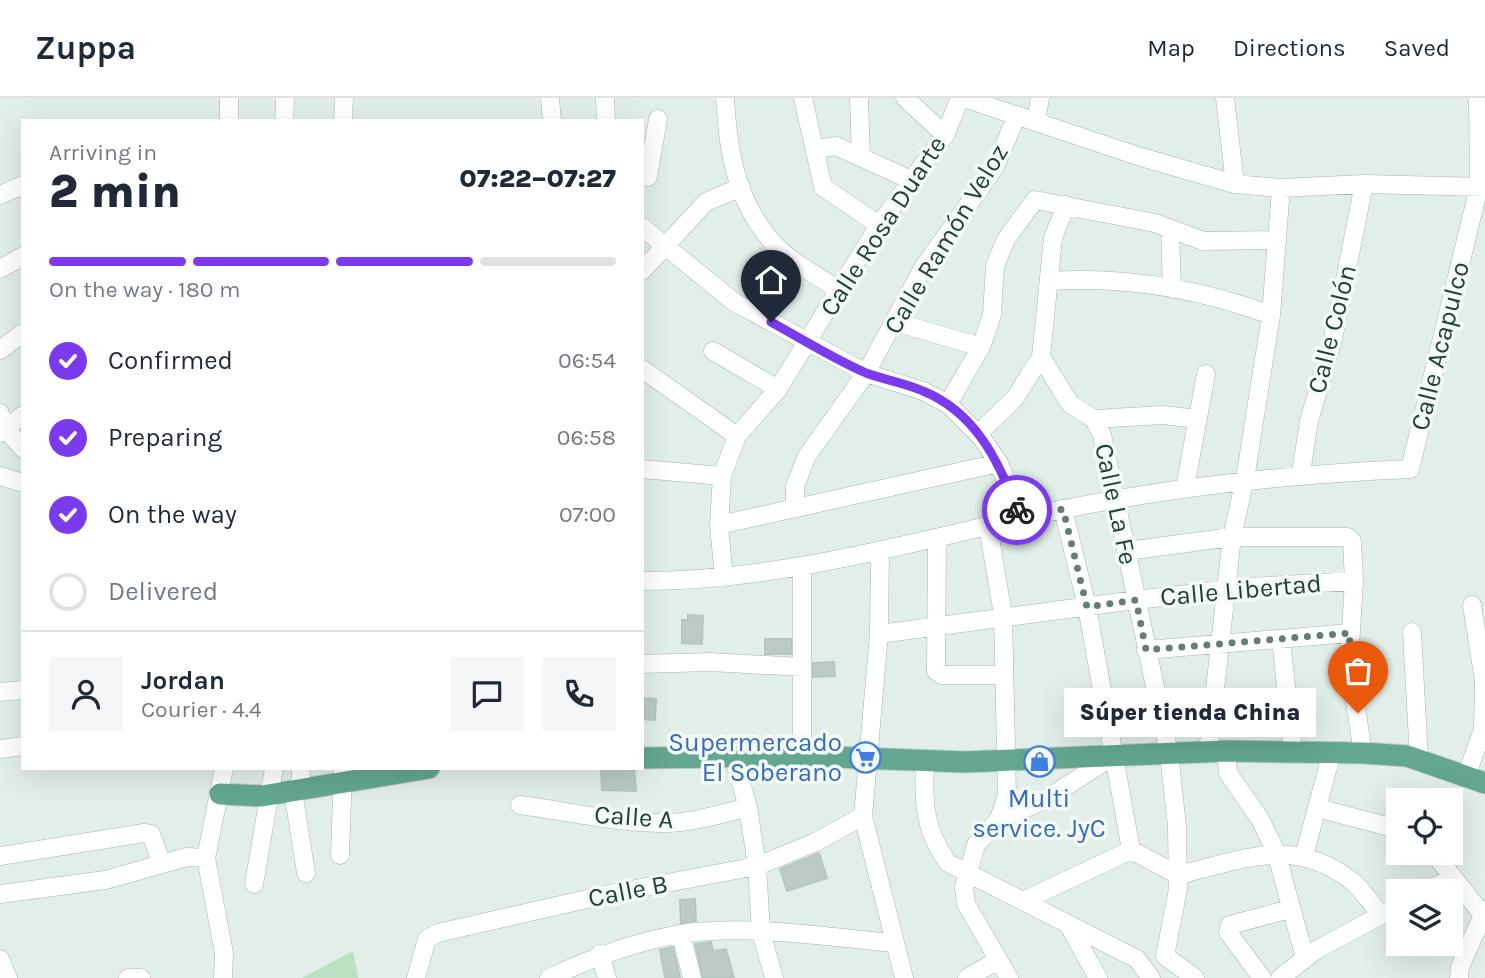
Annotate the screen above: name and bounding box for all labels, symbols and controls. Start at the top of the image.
text: Zuppa [35,29,136,67]
text: Map [1147,34,1195,62]
text: Directions [1233,34,1346,62]
text: Saved [1384,34,1450,62]
street label: Calle Rosa Duarte [813,130,953,322]
street label: Calle Ramón Veloz [877,138,1015,340]
text: Arriving in [49,139,157,166]
text: 07:22–07:27 [459,163,616,194]
text: 2 min [49,165,181,219]
pin [741,250,801,322]
street label: Calle Acapulco [1404,258,1476,434]
icon: home [752,261,790,299]
street label: Calle Colón [1301,261,1363,397]
text: On the way · 180 m [49,276,240,303]
icon: check [49,342,87,380]
text: Confirmed [108,345,233,376]
text: 06:54 [558,347,616,374]
icon: check [49,419,87,457]
text: Preparing [108,422,222,453]
text: 06:58 [557,424,616,451]
street label: Calle La Fe [1088,441,1144,567]
courier [982,475,1052,545]
icon: bike [998,491,1036,529]
icon: check [49,496,87,534]
text: On the way [108,499,237,530]
text: 07:00 [559,501,616,528]
street label: Calle Libertad [1159,568,1323,612]
text: Delivered [108,576,218,607]
pin [1328,641,1388,713]
icon: bag [1339,652,1377,690]
button: person [49,657,123,731]
button: chat [450,657,524,731]
button: phone [542,657,616,731]
text: Jordan [141,665,225,696]
callout: Súper tienda China [1064,688,1316,738]
text: Courier · 4.4 [141,696,262,723]
text: Súper tienda China [1079,699,1301,726]
place label: Supermercado El Soberano [668,727,842,788]
supermarket icon: Supermercado El Soberano [848,740,882,774]
shop icon: Multi service. JyC [1022,745,1056,779]
place label: Multi service. JyC [972,783,1106,844]
map controls [1386,788,1463,956]
button: locate [1386,788,1463,865]
street label: Calle A [593,799,675,835]
street label: Calle B [586,868,670,914]
button: layers [1386,879,1463,956]

